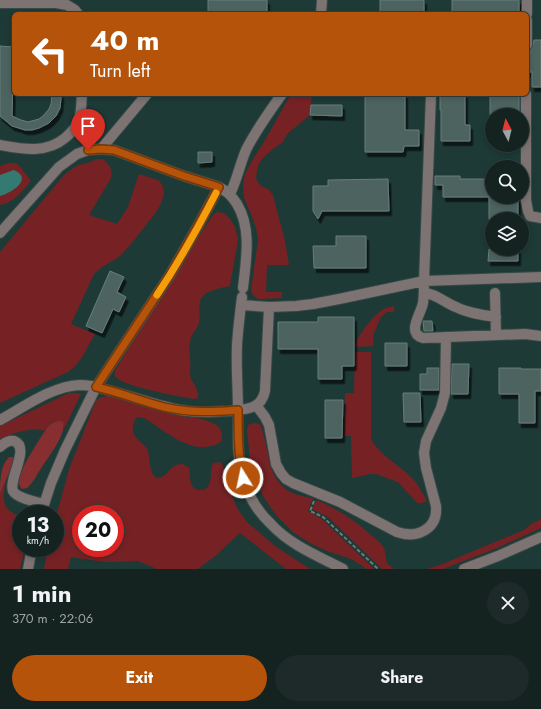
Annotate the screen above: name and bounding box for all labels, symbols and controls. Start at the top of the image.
text: 40 m [90,20,159,61]
icon: left [24,28,76,80]
text: Turn left [90,58,150,84]
north arrow [485,108,529,152]
map controls [485,108,529,256]
pin [71,109,105,150]
icon: arrive [77,115,99,137]
button: search [485,160,529,204]
button: layers [485,212,529,256]
position arrow [222,457,264,499]
speed limit sign: 20 [72,505,124,557]
text: 13 [27,511,49,540]
text: km/h [27,533,49,548]
text: 1 min [12,576,72,611]
button: close [487,582,529,624]
text: 370 m · 22:06 [12,609,93,628]
button: Exit [12,655,267,701]
button: Share [275,655,529,701]

